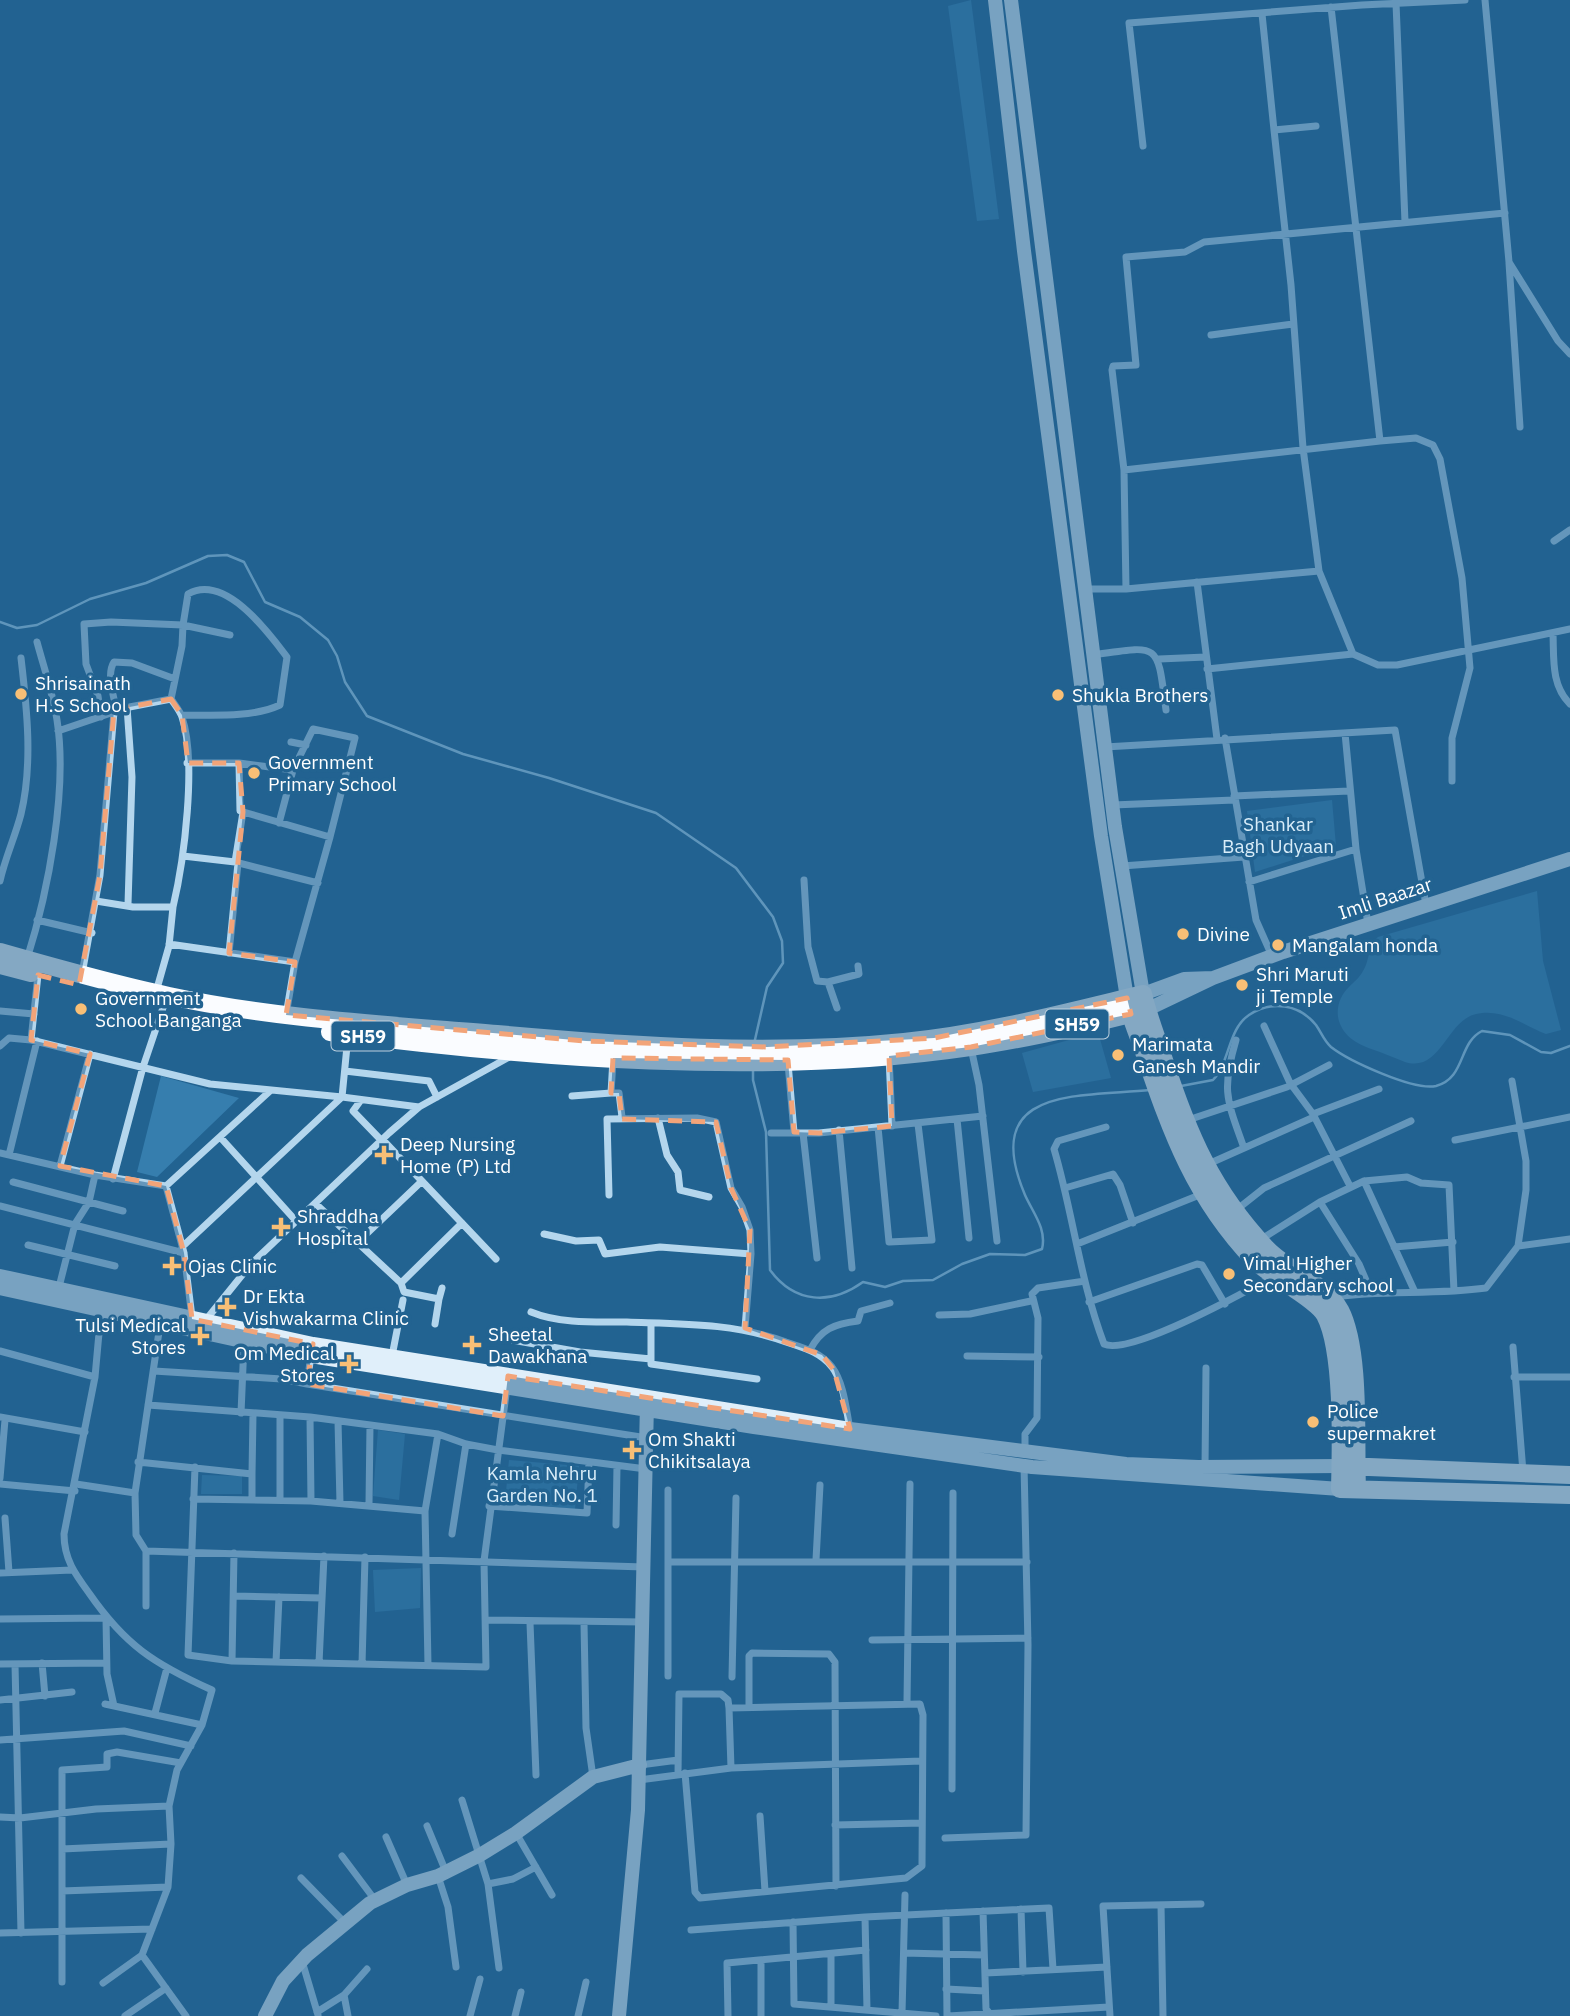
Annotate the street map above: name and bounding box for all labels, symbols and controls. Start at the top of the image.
place label: Shrisainath H.S School [35,671,131,717]
place label: Shukla Brothers [1072,683,1208,707]
marker: Shrisainath H.S School [13,686,29,702]
marker: Shukla Brothers [1050,687,1066,703]
place label: Government Primary School [268,750,397,796]
marker: Government Primary School [246,765,262,781]
park label: Shankar Bagh Udyaan [1222,812,1334,858]
street label: Imli Baazar [1335,872,1435,924]
place label: Divine [1197,922,1250,946]
marker: Divine [1175,926,1191,942]
place label: Mangalam honda [1292,933,1438,957]
marker: Mangalam honda [1270,937,1286,953]
place label: Shri Maruti ji Temple [1256,962,1349,1008]
marker: Shri Maruti ji Temple [1234,977,1250,993]
place label: Government School Banganga [95,986,242,1032]
marker: Government School Banganga [73,1001,89,1017]
road number: SH59 [1046,1009,1108,1038]
road number: SH59 [332,1021,394,1050]
place label: Marimata Ganesh Mandir [1132,1032,1260,1078]
marker: Marimata Ganesh Mandir [1110,1047,1126,1063]
place label: Deep Nursing Home (P) Ltd [400,1132,515,1178]
marker: Deep Nursing Home (P) Ltd [374,1145,394,1165]
place label: Shraddha Hospital [297,1204,379,1250]
marker: Shraddha Hospital [271,1217,291,1237]
place label: Vimal Higher Secondary school [1243,1251,1394,1297]
place label: Ojas Clinic [188,1254,277,1278]
marker: Ojas Clinic [162,1256,182,1276]
marker: Vimal Higher Secondary school [1221,1266,1237,1282]
place label: Dr Ekta Vishwakarma Clinic [243,1284,409,1330]
marker: Dr Ekta Vishwakarma Clinic [217,1297,237,1317]
place label: Tulsi Medical Stores [75,1313,186,1359]
place label: Sheetal Dawakhana [488,1322,587,1368]
marker: Tulsi Medical Stores [192,1328,208,1344]
marker: Sheetal Dawakhana [462,1335,482,1355]
place label: Om Medical Stores [234,1341,335,1387]
marker: Om Medical Stores [341,1356,357,1372]
place label: Police supermakret [1327,1399,1436,1445]
marker: Police supermakret [1305,1414,1321,1430]
place label: Om Shakti Chikitsalaya [648,1427,751,1473]
marker: Om Shakti Chikitsalaya [622,1440,642,1460]
park label: Kamla Nehru Garden No. 1 [486,1461,598,1507]

